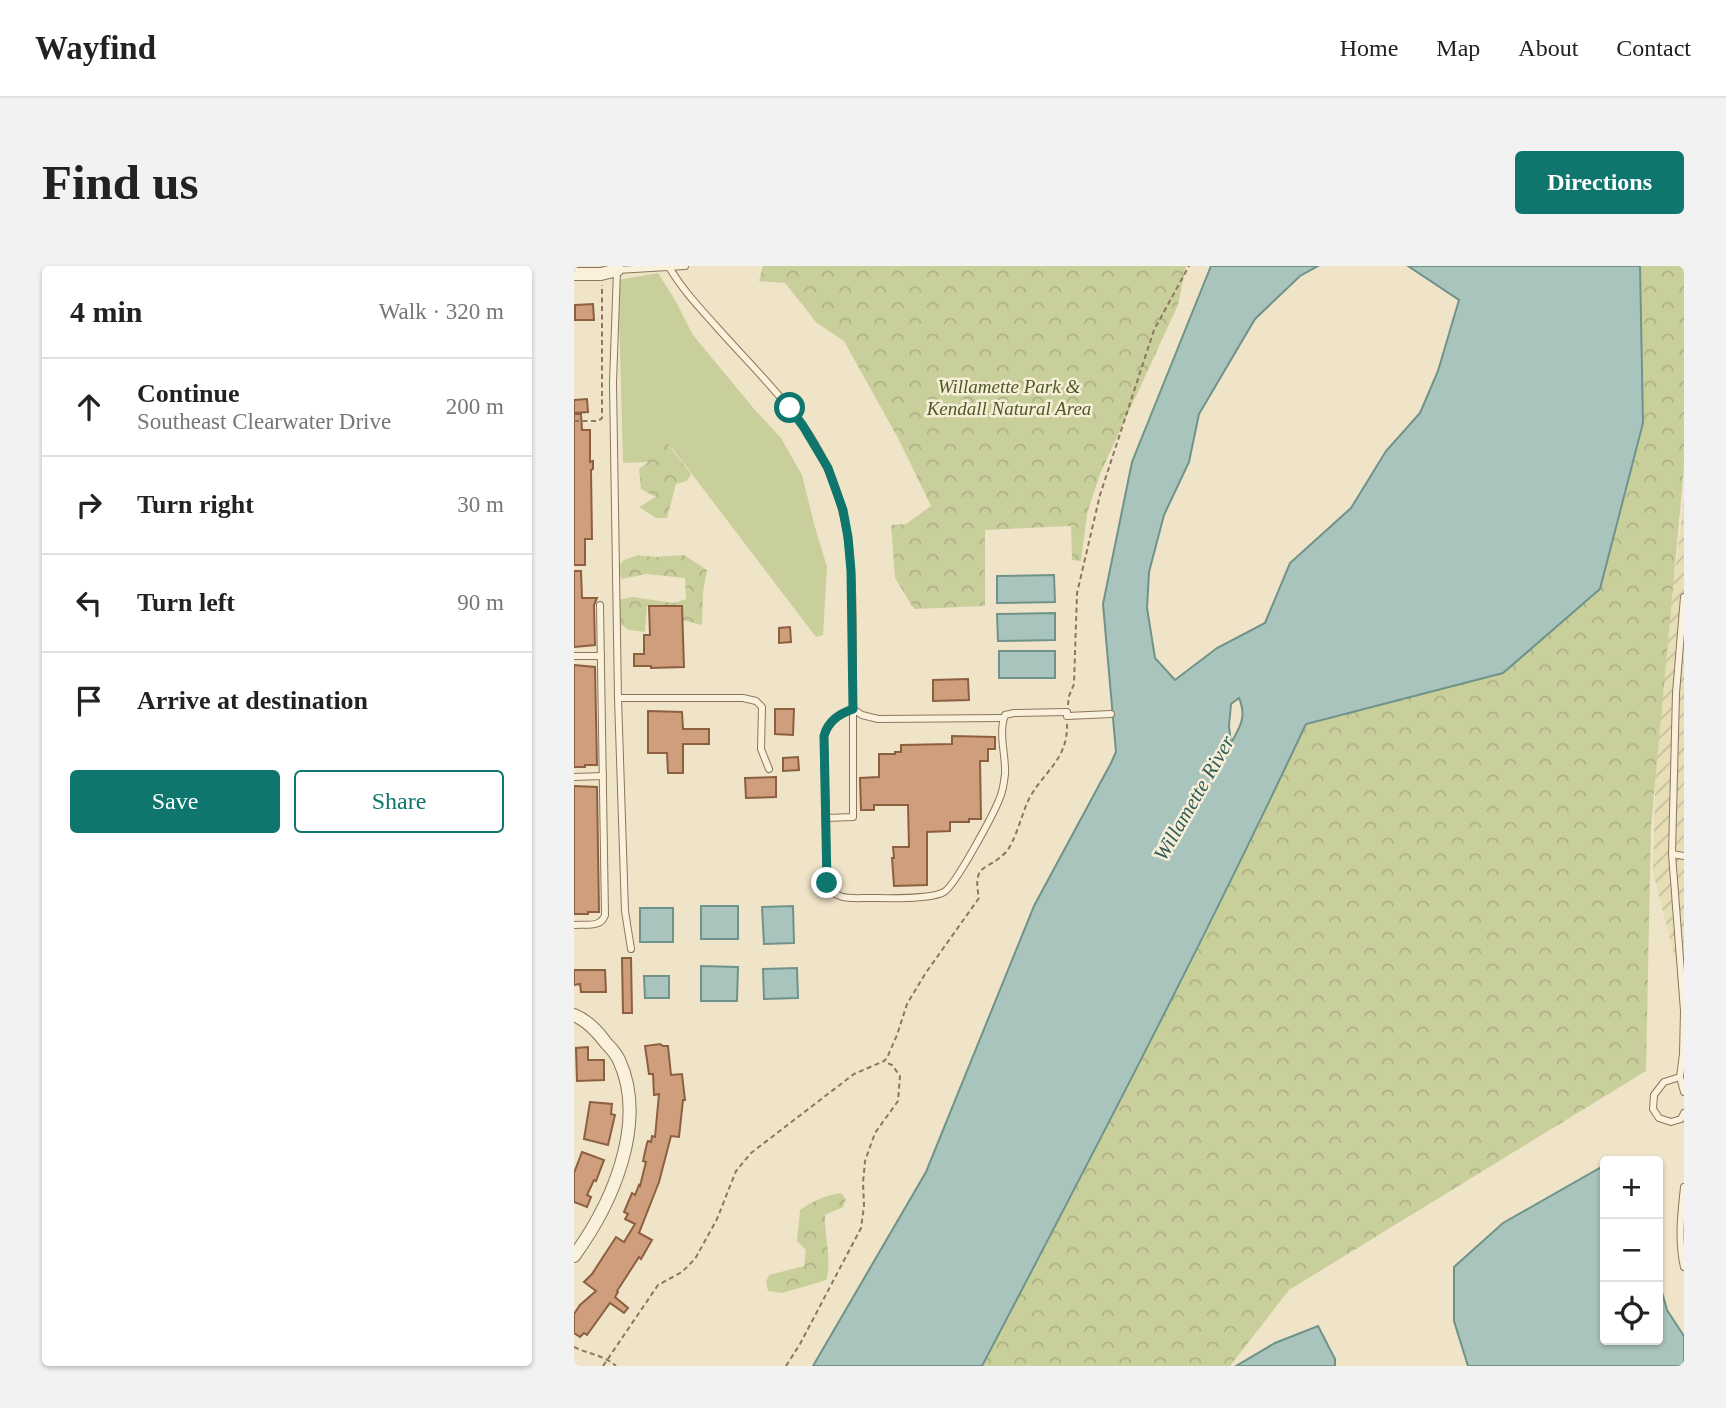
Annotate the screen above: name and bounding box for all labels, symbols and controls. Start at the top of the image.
text: Wayfind [35,30,156,66]
text: Home [1340,35,1398,61]
text: Map [1436,35,1480,61]
text: About [1518,35,1578,61]
text: Contact [1616,35,1691,61]
button: Directions [1515,151,1684,214]
text: Find us [42,155,199,210]
text: 4 min [70,295,143,328]
text: Walk · 320 m [379,299,504,324]
park label: Willamette Park & Kendall Natural Area [926,376,1091,419]
text: Continue [137,379,240,408]
icon: ahead [70,388,108,426]
route start [774,392,805,423]
text: 200 m [446,394,504,419]
text: Southeast Clearwater Drive [137,409,391,434]
icon: right [70,486,108,524]
text: Turn right [137,490,254,519]
text: 30 m [457,492,504,517]
icon: left [70,584,108,622]
text: Turn left [137,588,235,617]
text: 90 m [457,590,504,615]
icon: arrive [70,682,108,720]
text: Arrive at destination [137,686,368,715]
water label: Willamette River [1148,730,1240,865]
button: Save [70,770,280,833]
button: Share [294,770,504,833]
route end [811,867,842,898]
map controls [1600,1156,1663,1345]
button: + [1600,1156,1663,1219]
button: − [1600,1219,1663,1282]
button: locate [1600,1282,1663,1345]

